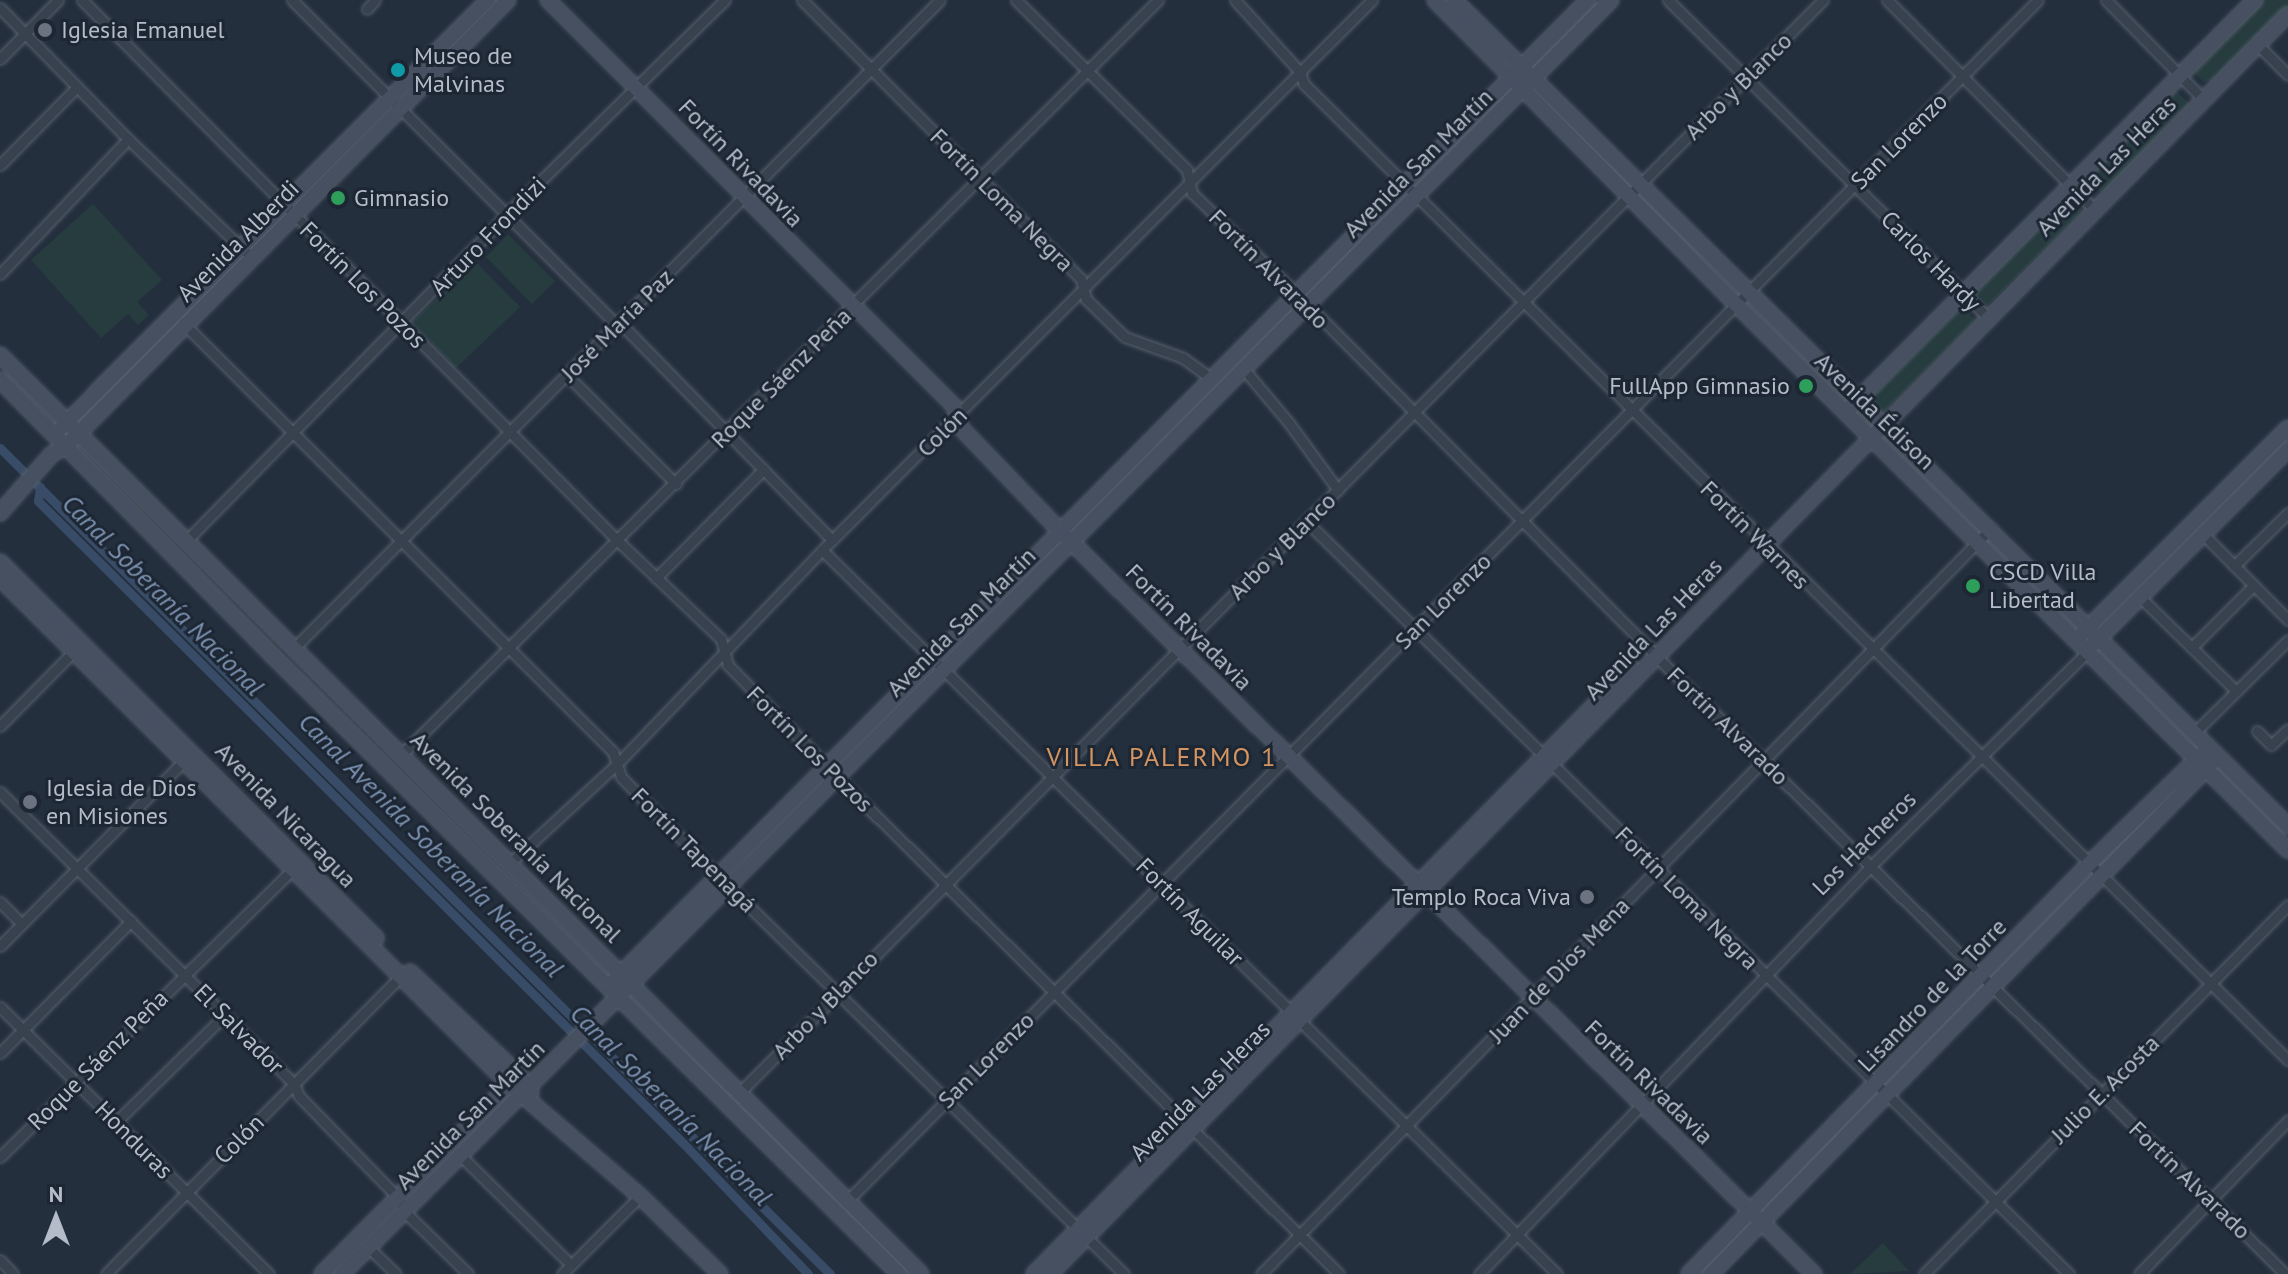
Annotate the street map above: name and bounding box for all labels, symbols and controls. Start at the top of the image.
place label: Iglesia Emanuel [61,16,224,44]
marker: Iglesia Emanuel [36,21,54,39]
street label: Arbo y Blanco [1678,26,1798,146]
place label: Museo de Malvinas [414,42,512,98]
marker: Museo de Malvinas [389,61,407,79]
street label: Avenida San Martín [1337,82,1499,244]
street label: San Lorenzo [1845,87,1953,195]
street label: Avenida Las Heras [2030,90,2182,242]
street label: Fortín Rivadavia [673,93,809,233]
street label: Fortín Loma Negra [924,122,1080,278]
street label: Arturo Frondizi [424,170,552,302]
street label: Avenida Alberdi [171,174,305,308]
place label: Gimnasio [354,184,449,212]
marker: Gimnasio [329,189,347,207]
street label: Fortín Alvarado [1203,203,1335,335]
street label: Carlos Hardy [1875,205,1987,317]
street label: Fortín Los Pozos [294,216,432,354]
street label: José María Paz [555,263,679,387]
street label: Roque Sáenz Peña [705,302,857,454]
street label: Avenida Édison [1809,347,1941,475]
place label: FullApp Gimnasio [1609,372,1790,400]
marker: FullApp Gimnasio [1797,377,1815,395]
street label: Colón [911,401,973,463]
street label: Fortín Warnes [1694,474,1816,596]
street label: Arbo y Blanco [1222,486,1342,606]
water label: Canal Soberanía Nacional [56,488,270,702]
street label: Avenida San Martín [880,541,1042,703]
street label: San Lorenzo [1389,547,1497,655]
street label: Avenida Las Heras [1578,552,1728,706]
street label: Fortín Rivadavia [1120,558,1258,696]
place label: CSCD Villa Libertad [1989,558,2097,614]
marker: CSCD Villa Libertad [1964,577,1982,595]
street label: Fortín Alvarado [1661,661,1795,791]
street label: Fortín Los Pozos [741,680,879,818]
water label: Canal Avenida Soberanía Nacional [292,706,570,984]
street label: Avenida Soberanía Nacional [405,726,627,948]
street label: Avenida Nicaragua [209,736,363,894]
district label: VILLA PALERMO 1 [1046,741,1278,773]
place label: Iglesia de Dios en Misiones [46,774,197,830]
street label: Fortín Tapenagá [625,781,763,919]
street label: Los Hacheros [1806,785,1922,901]
marker: Iglesia de Dios en Misiones [21,793,39,811]
street label: Fortín Loma Negra [1609,820,1765,976]
street label: Fortín Aguilar [1130,852,1250,972]
place label: Templo Roca Viva [1391,883,1571,911]
marker: Templo Roca Viva [1578,888,1596,906]
street label: Juan de Dios Mena [1482,891,1636,1049]
street label: Lisandro de la Torre [1851,912,2013,1078]
street label: Arbo y Blanco [766,944,884,1066]
street label: El Salvador [188,978,290,1080]
street label: Roque Sáenz Peña [22,984,174,1136]
water label: Canal Soberanía Nacional [564,998,778,1212]
street label: San Lorenzo [932,1006,1040,1114]
street label: Fortín Rivadavia [1579,1014,1719,1150]
street label: Avenida Las Heras [1124,1015,1276,1167]
street label: Julio E. Acosta [2044,1028,2166,1150]
street label: Avenida San Martín [389,1034,551,1196]
street label: Honduras [89,1095,179,1185]
street label: Colón [208,1108,270,1170]
street label: Fortín Alvarado [2123,1115,2257,1245]
north arrow [16,1178,96,1258]
text: N [49,1180,63,1208]

